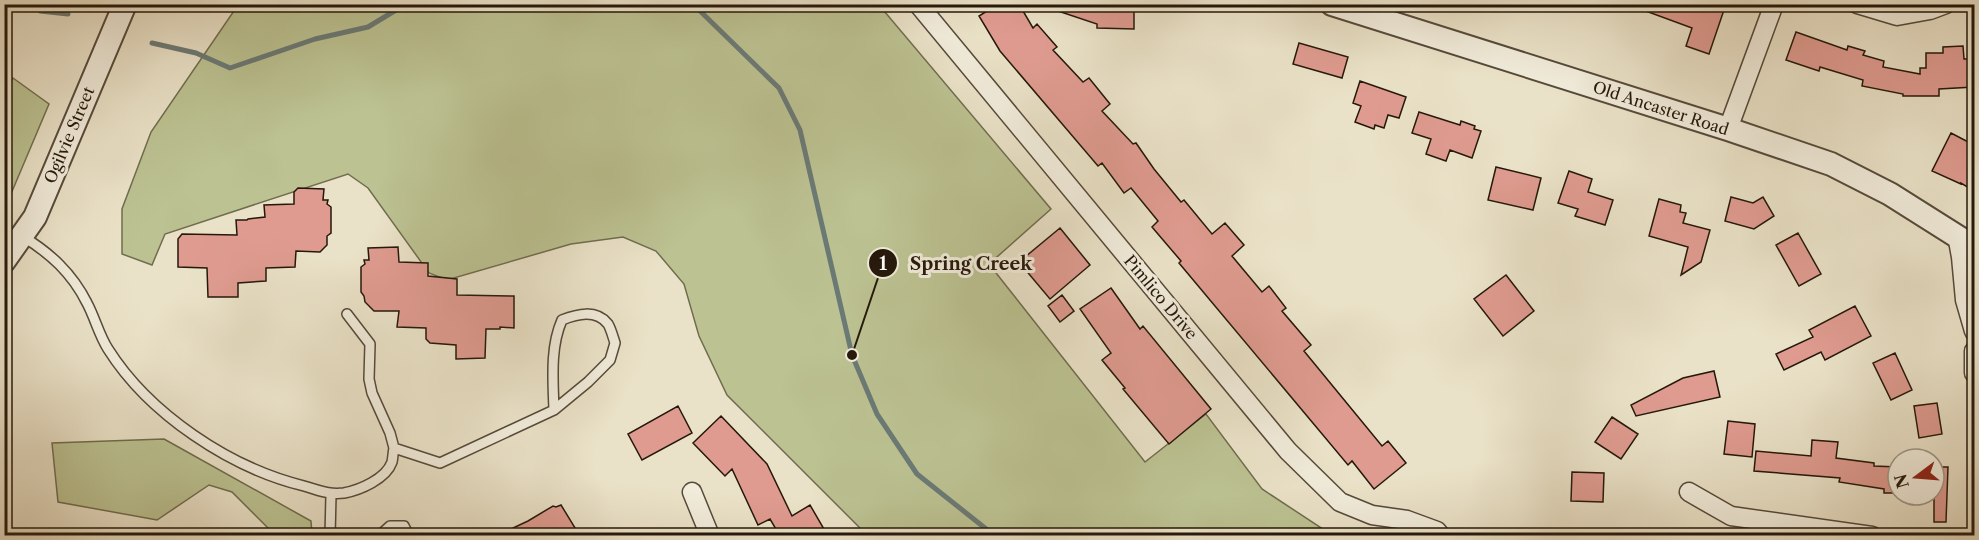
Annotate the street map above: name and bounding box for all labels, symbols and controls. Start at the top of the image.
street label: Old Ancaster Road [1591,77,1732,139]
street label: Ogilvie Street [40,83,99,186]
callout: Spring Creek [868,245,1044,281]
street label: Pimlico Drive [1120,251,1202,343]
text: 1 [879,253,887,275]
text: Spring Creek [910,253,1033,275]
north arrow [1886,447,1946,507]
text: N [1890,472,1913,491]

